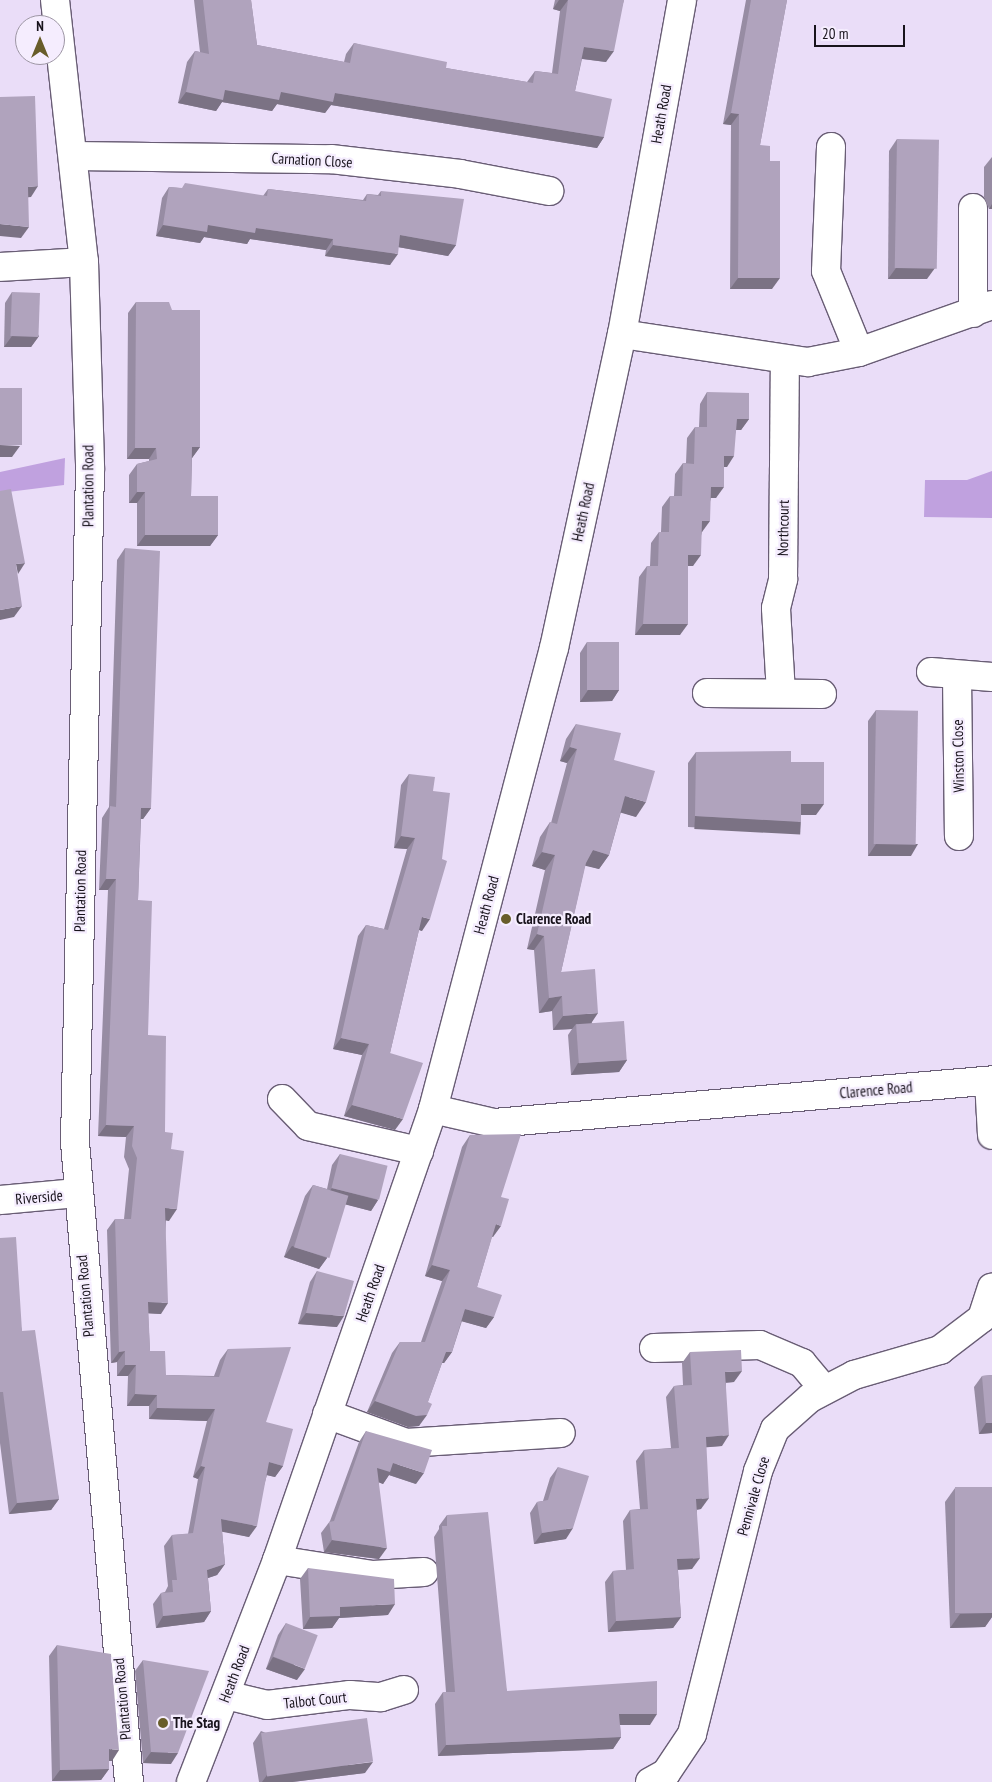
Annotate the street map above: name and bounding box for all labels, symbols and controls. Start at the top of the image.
north arrow [15,15,65,65]
scale bar [817,15,908,47]
text: N [36,17,44,35]
text: 20 m [822,24,848,43]
street label: Heath Road [647,83,675,145]
street label: Carnation Close [271,149,353,171]
street label: Plantation Road [79,445,97,527]
street label: Heath Road [568,481,598,543]
street label: Northcourt [774,500,792,556]
street label: Winston Close [948,719,968,793]
street label: Plantation Road [70,850,90,932]
street label: Heath Road [470,874,502,936]
place label: Clarence Road [516,910,591,928]
marker: Clarence Road [500,913,512,925]
street label: Clarence Road [839,1078,913,1102]
street label: Riverside [15,1186,63,1208]
street label: Plantation Road [72,1254,98,1338]
street label: Heath Road [352,1262,388,1324]
street label: Pennivale Close [733,1454,773,1538]
street label: Heath Road [215,1643,253,1705]
street label: Plantation Road [109,1657,135,1741]
street label: Talbot Court [283,1688,347,1712]
place label: The Stag [173,1714,220,1732]
marker: The Stag [157,1717,169,1729]

